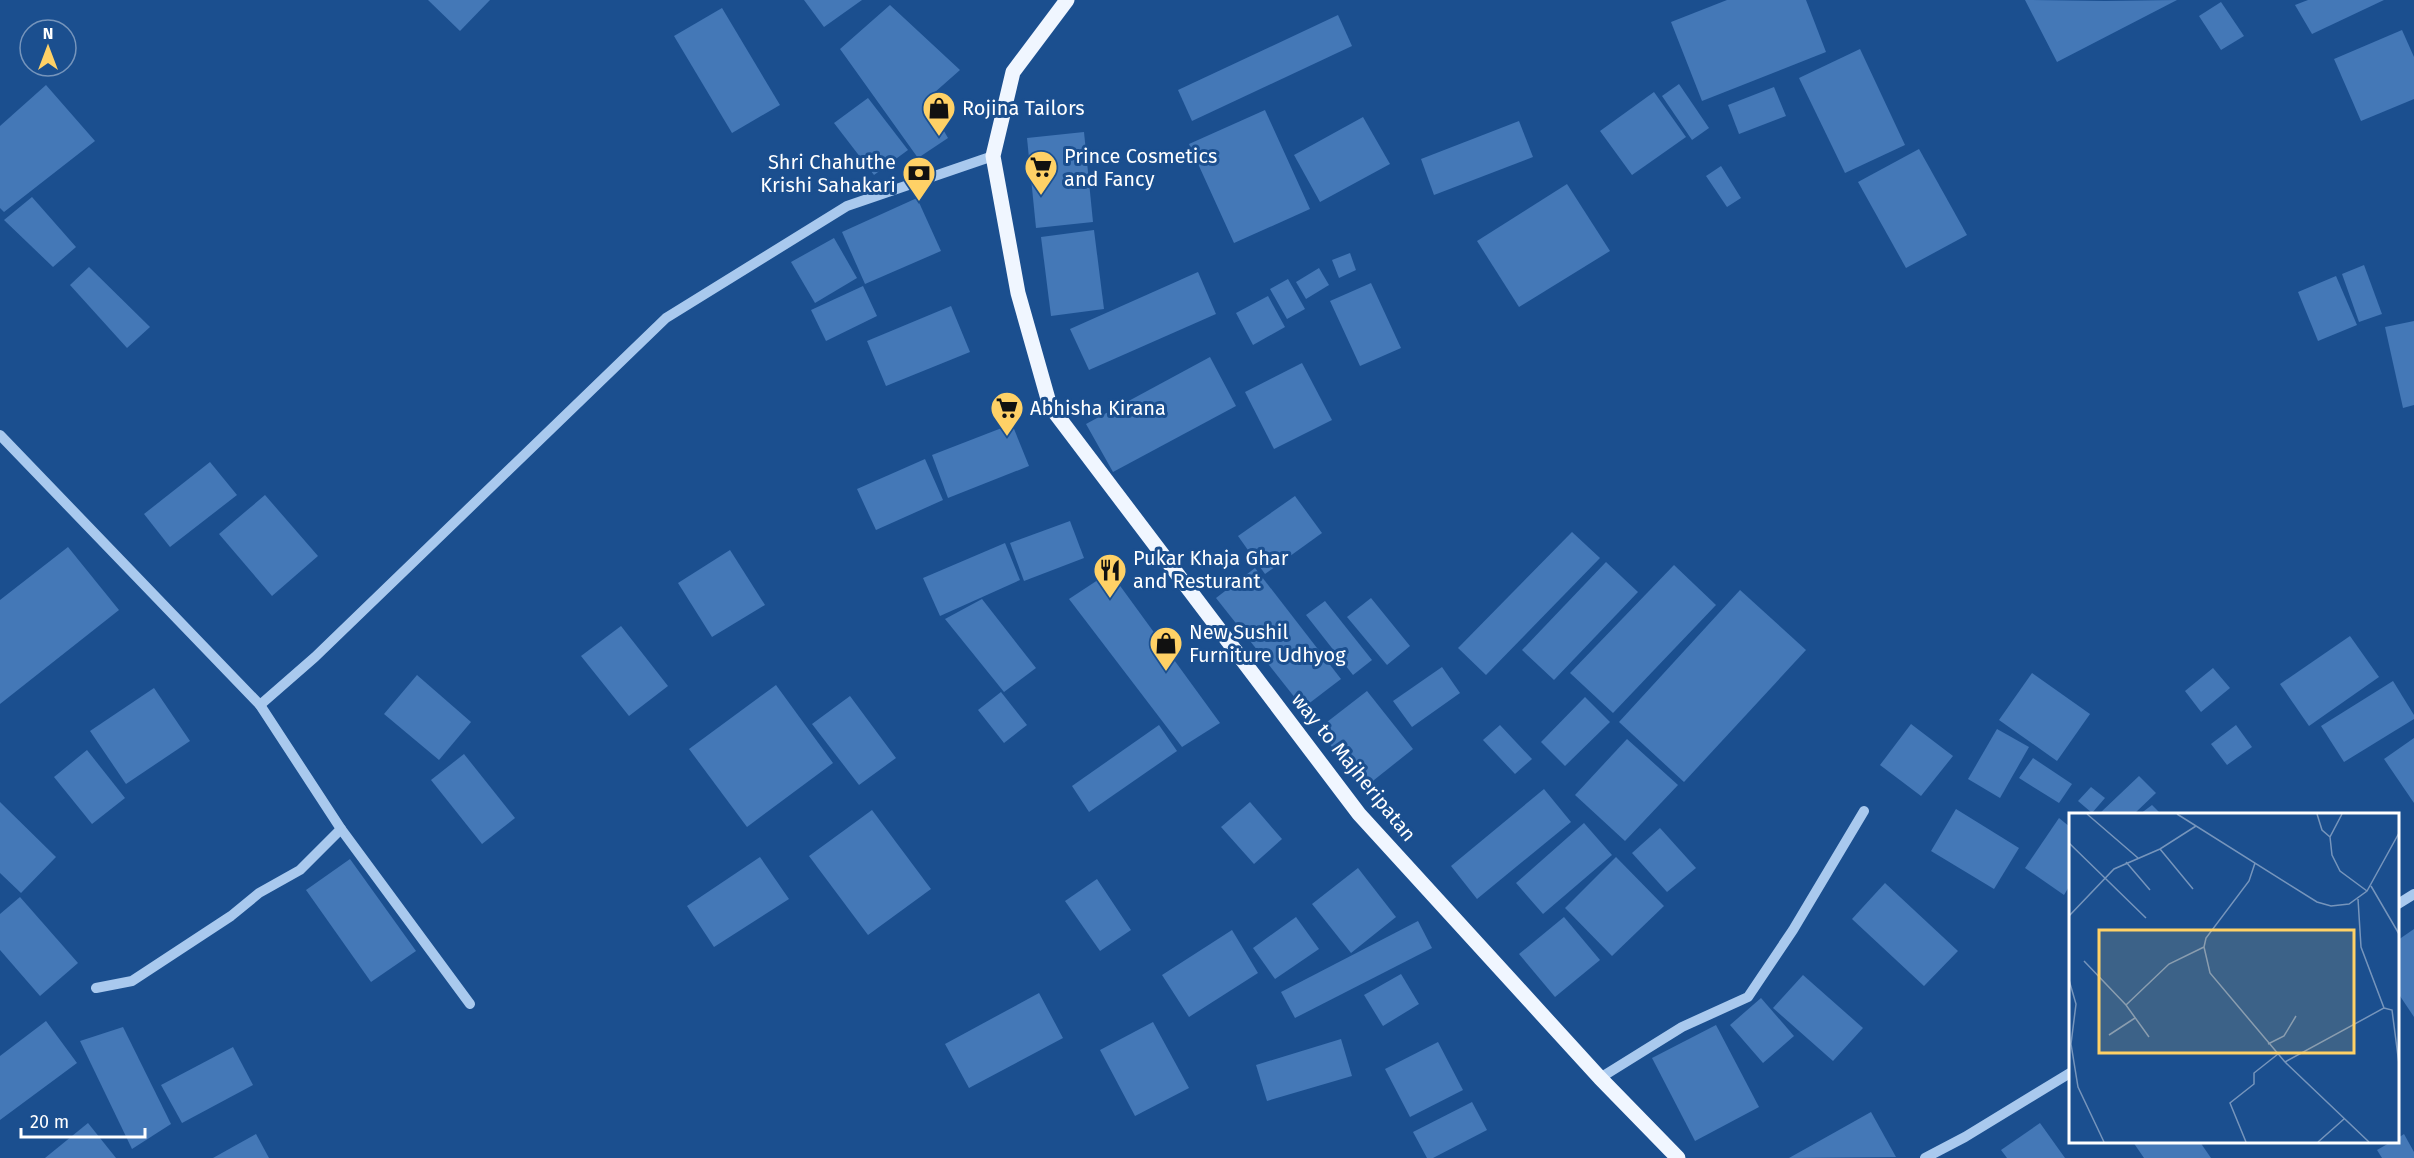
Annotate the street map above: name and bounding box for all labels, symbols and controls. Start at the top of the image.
north arrow [18,18,78,78]
text: N [43,24,53,43]
shop icon: Rojina Tailors [921,90,957,137]
place label: Rojina Tailors [962,96,1085,120]
place label: Prince Cosmetics and Fancy [1064,144,1217,191]
supermarket icon: Prince Cosmetics and Fancy [1023,149,1059,196]
place label: Shri Chahuthe Krishi Sahakari [760,150,896,197]
bank icon: Shri Chahuthe Krishi Sahakari [901,155,937,202]
supermarket icon: Abhisha Kirana [989,390,1025,437]
place label: Abhisha Kirana [1030,396,1166,420]
place label: Pukar Khaja Ghar and Resturant [1133,546,1289,593]
restaurant icon: Pukar Khaja Ghar and Resturant [1092,552,1128,599]
place label: New Sushil Furniture Udhyog [1189,620,1346,667]
shop icon: New Sushil Furniture Udhyog [1148,625,1184,672]
street label: way to Majheripatan [1287,688,1421,846]
inset map [2069,813,2399,1143]
scale bar [21,1101,146,1139]
text: 20 m [30,1111,69,1133]

